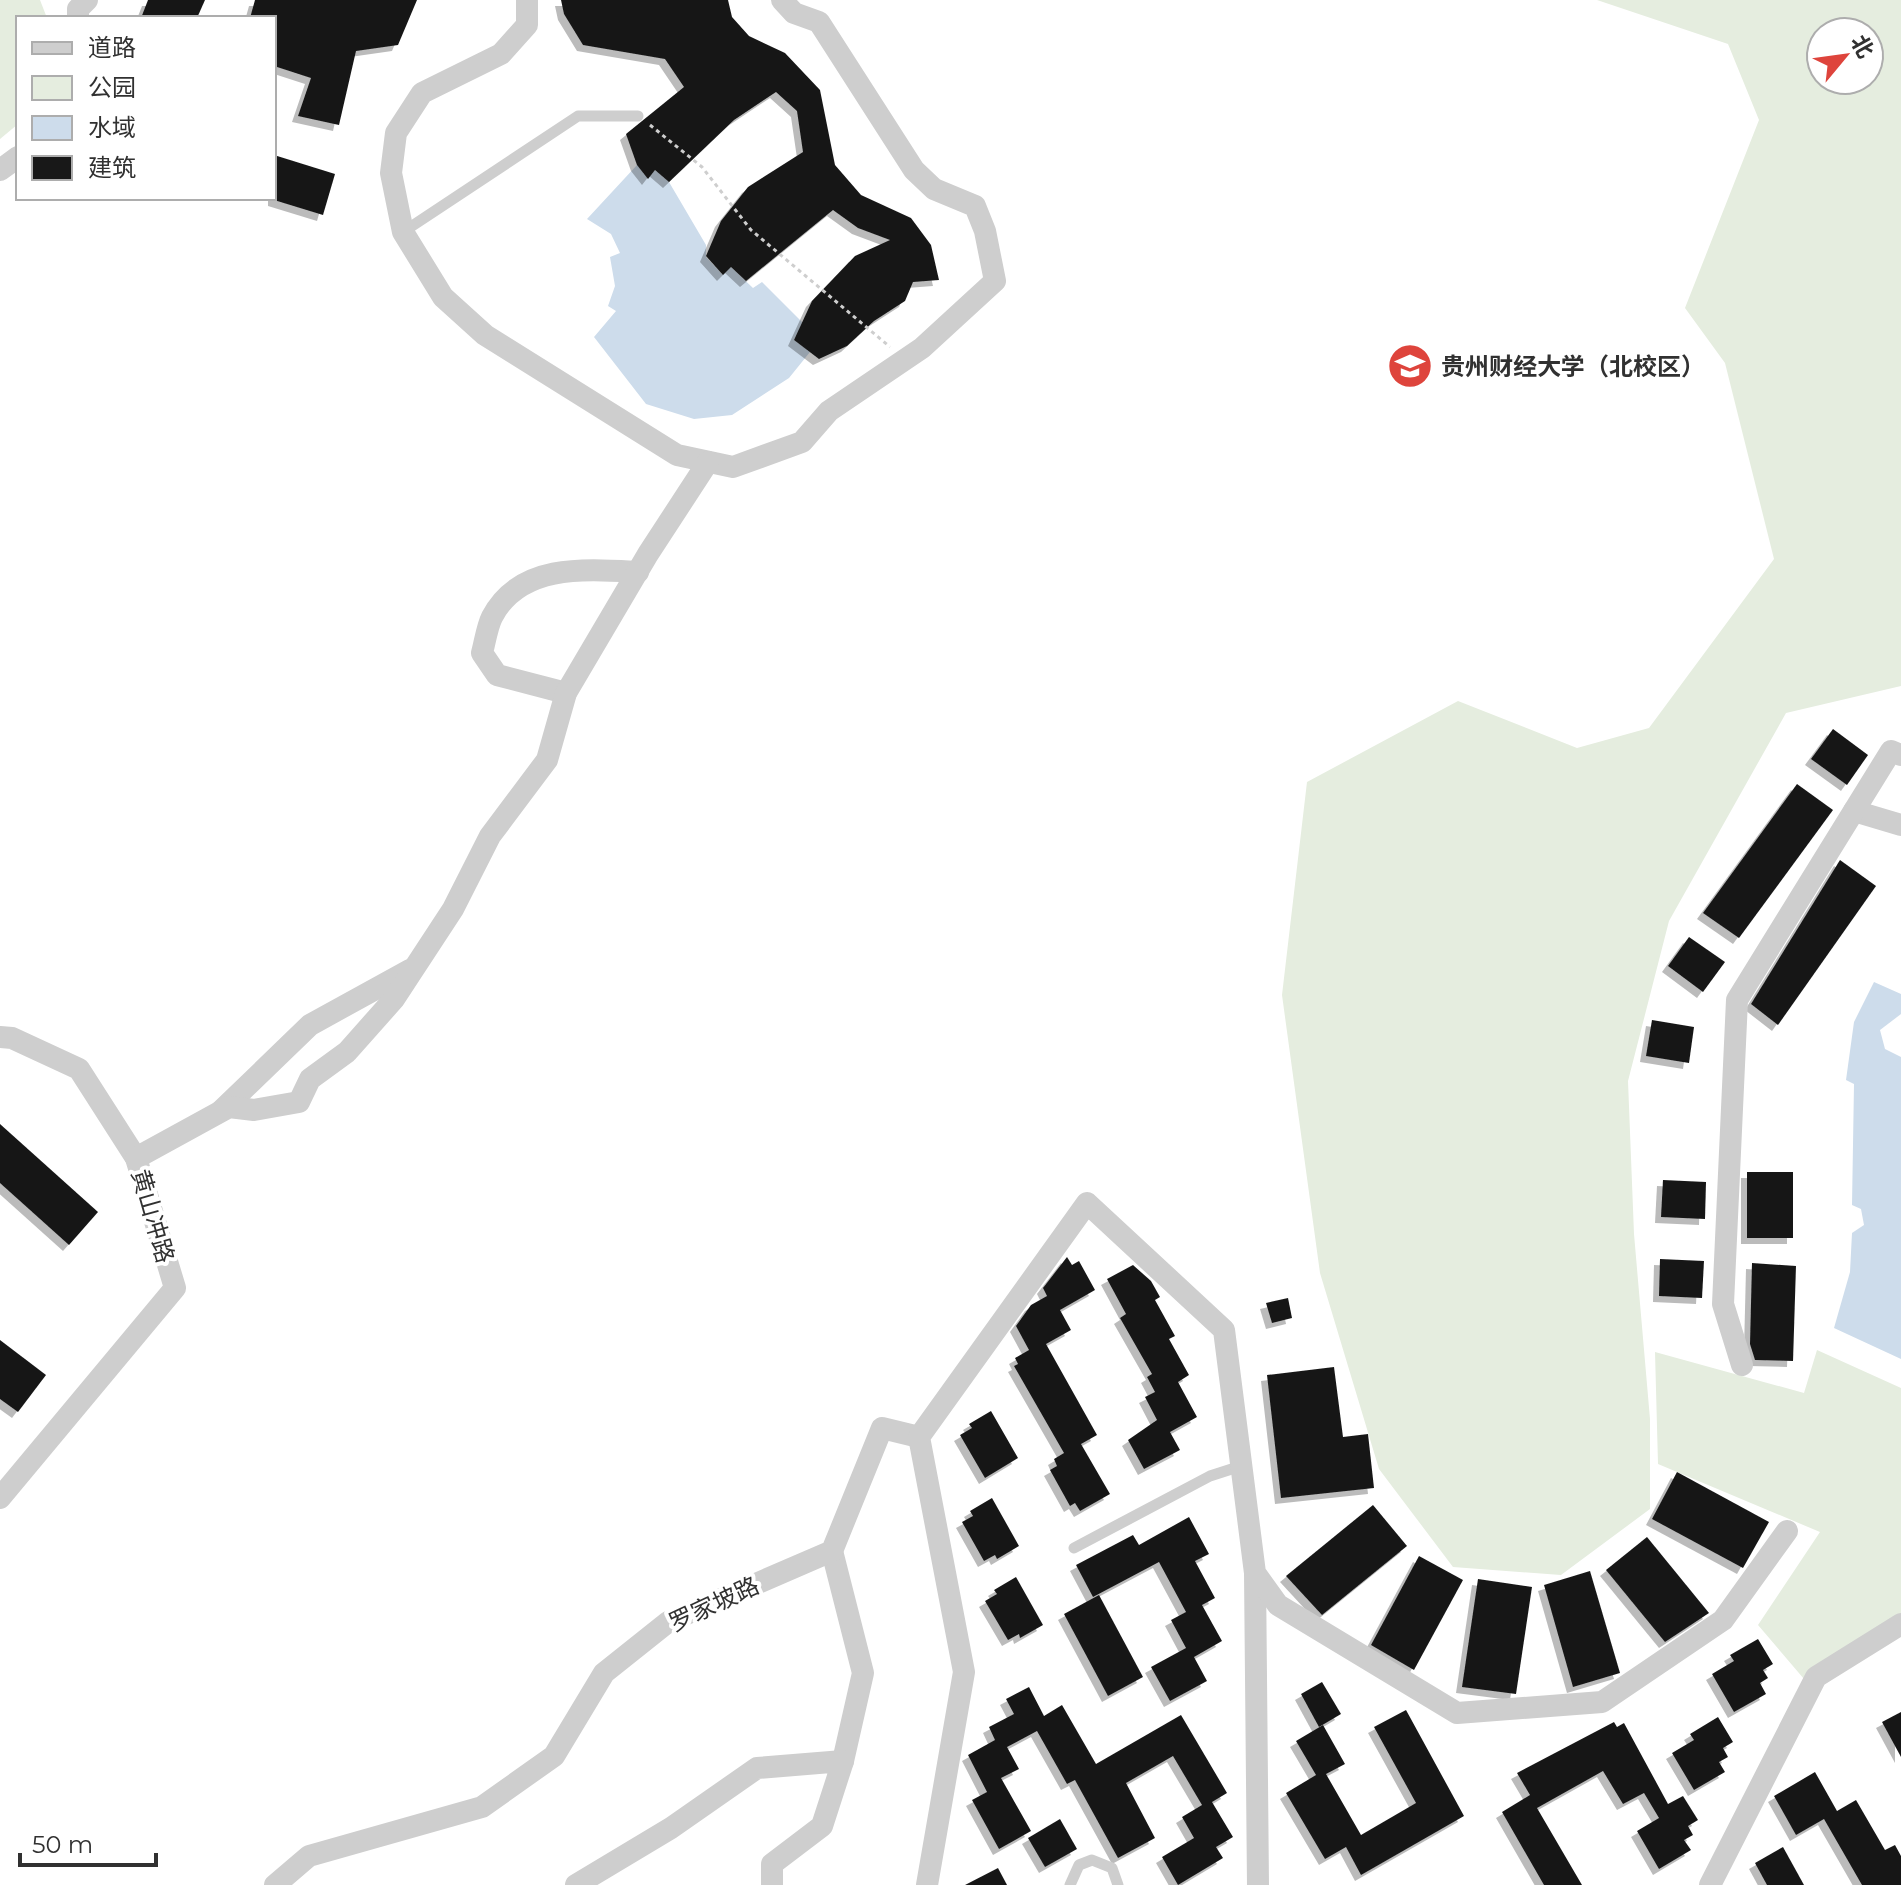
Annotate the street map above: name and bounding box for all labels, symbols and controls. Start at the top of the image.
legend [16,16,276,200]
north arrow [1805,16,1885,96]
text: 北 [1845,30,1879,63]
text: 道路 [88,33,136,62]
text: 公园 [88,73,136,102]
text: 水域 [88,113,136,142]
text: 建筑 [88,153,136,182]
school or university icon: 贵州财经大学（北校区） [1386,342,1434,390]
place label: 贵州财经大学（北校区） [1441,352,1705,381]
street label: 黄山冲路 [126,1166,180,1266]
street label: 罗家坡路 [664,1571,764,1637]
scale bar [20,1817,156,1867]
text: 50 m [32,1830,93,1859]

